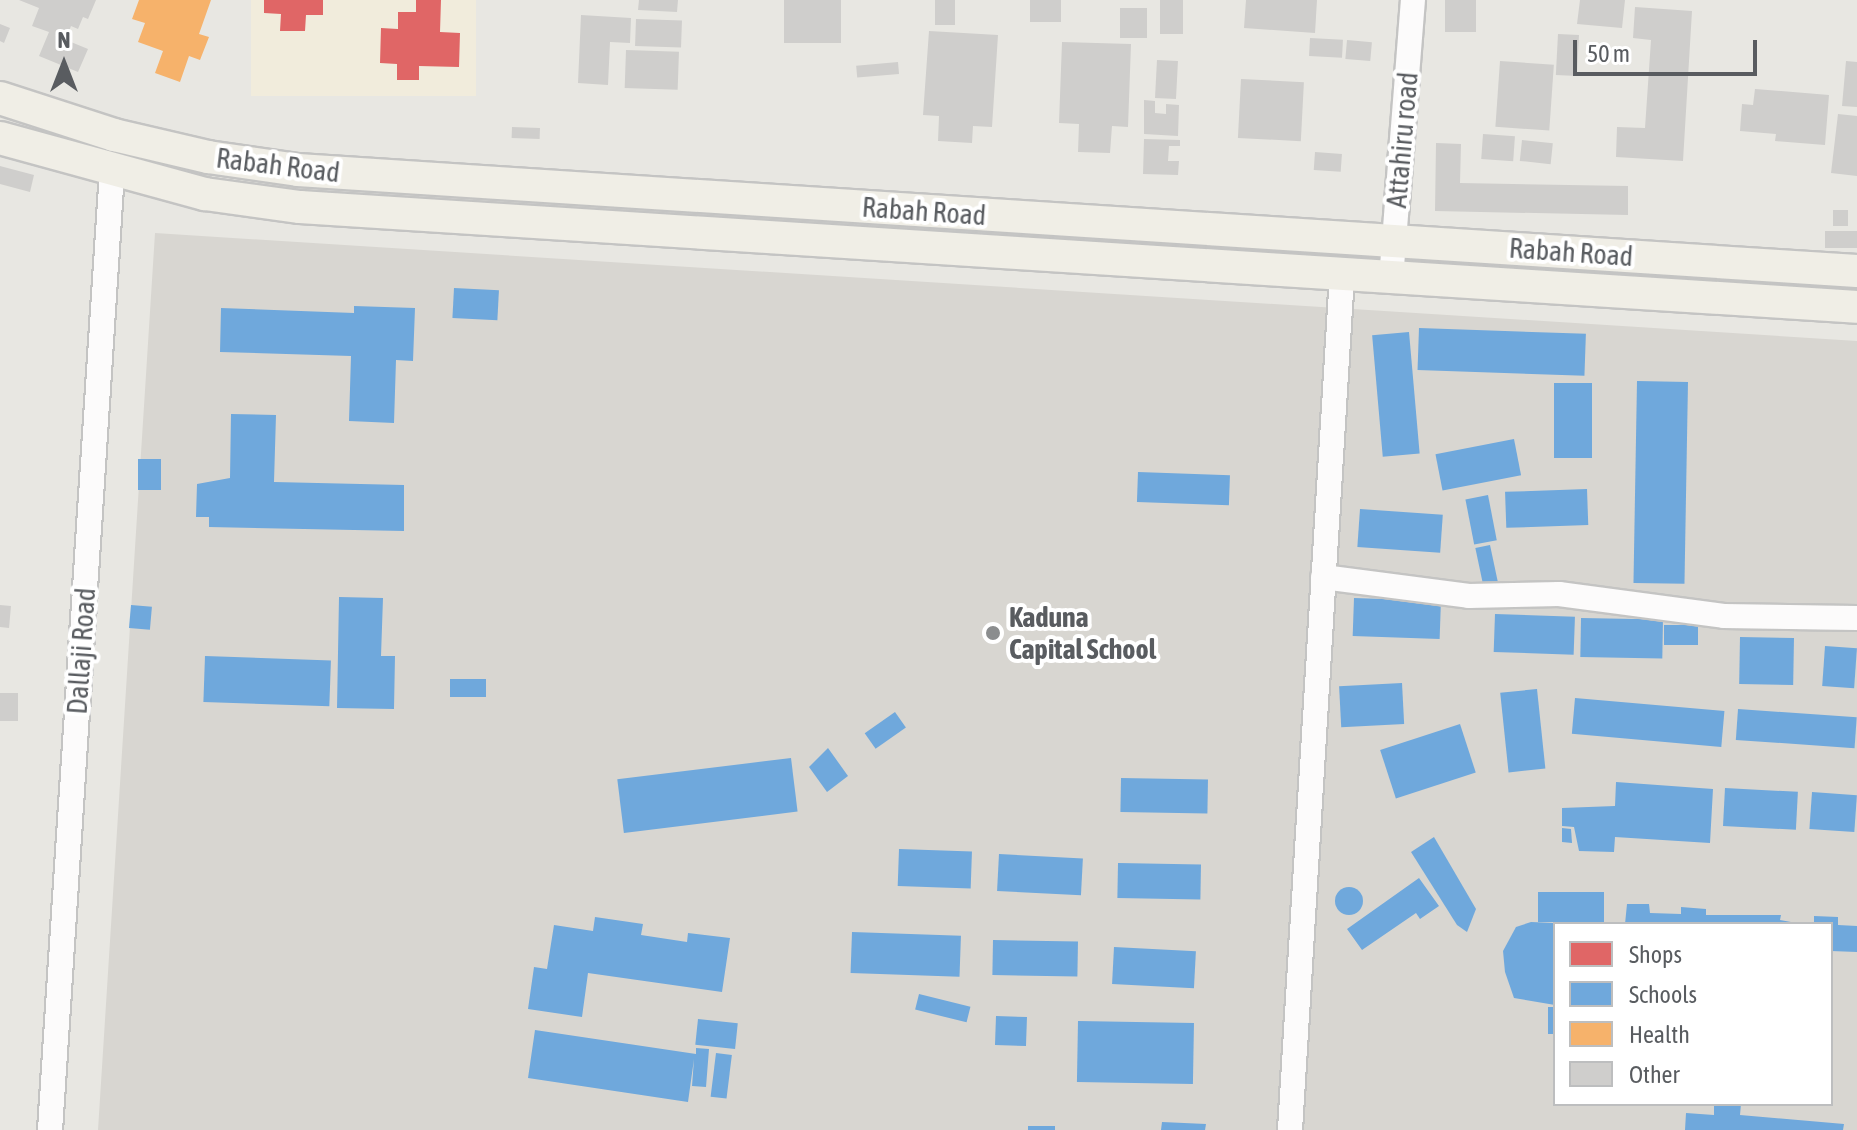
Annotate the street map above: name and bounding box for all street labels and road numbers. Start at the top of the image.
street label: Attahiru road [1379,71,1425,209]
street label: Rabah Road [214,141,342,189]
street label: Rabah Road [861,190,987,232]
street label: Rabah Road [1508,231,1634,273]
street label: Dallaji Road [60,587,102,715]

